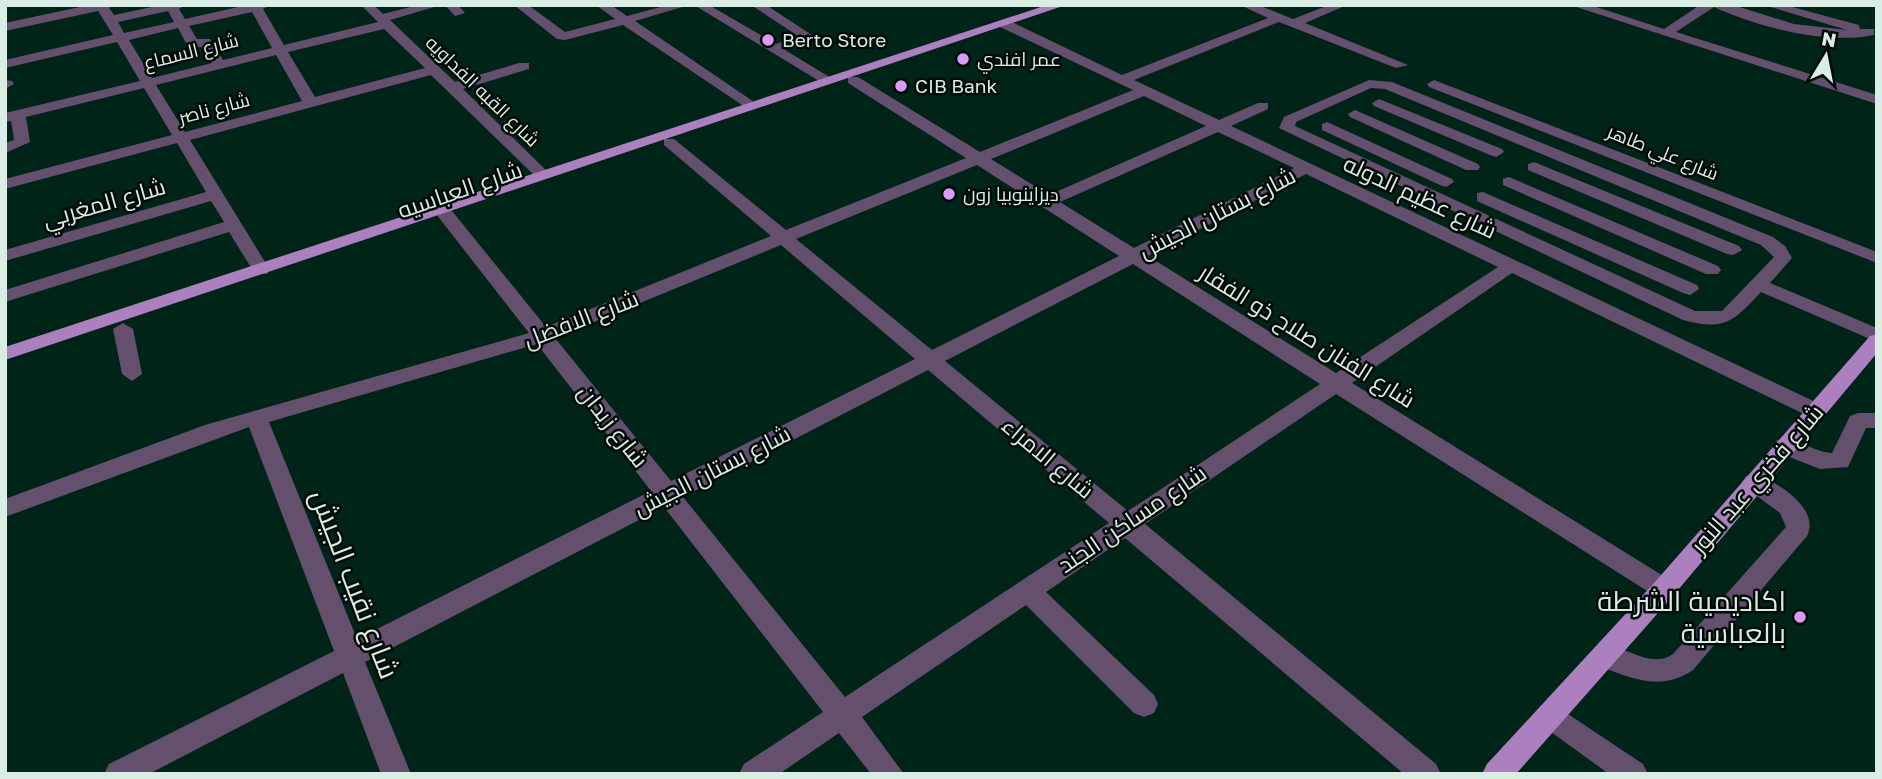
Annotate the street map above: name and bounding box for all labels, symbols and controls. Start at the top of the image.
north arrow [1791,21,1861,91]
text: N [1820,26,1838,51]
street label: شارع السماع [141,28,242,76]
place label: Berto Store [782,28,886,51]
street label: شارع القبه الفداويه [419,30,545,153]
marker: Berto Store [760,32,776,48]
place label: عمر افندي [977,47,1061,74]
marker: عمر افندي [955,51,971,67]
place label: CIB Bank [915,74,998,97]
marker: CIB Bank [893,78,909,94]
street label: شارع ناصر [175,87,253,131]
street label: شارع علي طاهر [1602,118,1722,188]
street label: شارع عظيم الدوله [1338,148,1501,247]
street label: شارع العباسيه [394,155,527,226]
street label: شارع بستان الجيش [1133,160,1301,266]
street label: شارع المغربي [39,171,170,238]
place label: ديزاينوبيا زون [963,182,1059,206]
marker: ديزاينوبيا زون [941,186,957,202]
street label: شارع الفنان صلاح ذو الفقار [1191,256,1421,416]
street label: شارع الافضل [519,283,643,356]
street label: شارع زيدان [570,378,655,475]
street label: شارع فخري عبد النور [1683,398,1832,563]
street label: شارع الامراء [995,411,1100,506]
street label: شارع بستان الجيش [628,418,796,524]
street label: شارع مساكن الجند [1052,458,1213,581]
street label: شارع نقيب الجيش [301,485,407,684]
place label: اكاديمية الشرطة بالعباسية [1597,584,1786,649]
marker: اكاديمية الشرطة بالعباسية [1792,609,1808,625]

